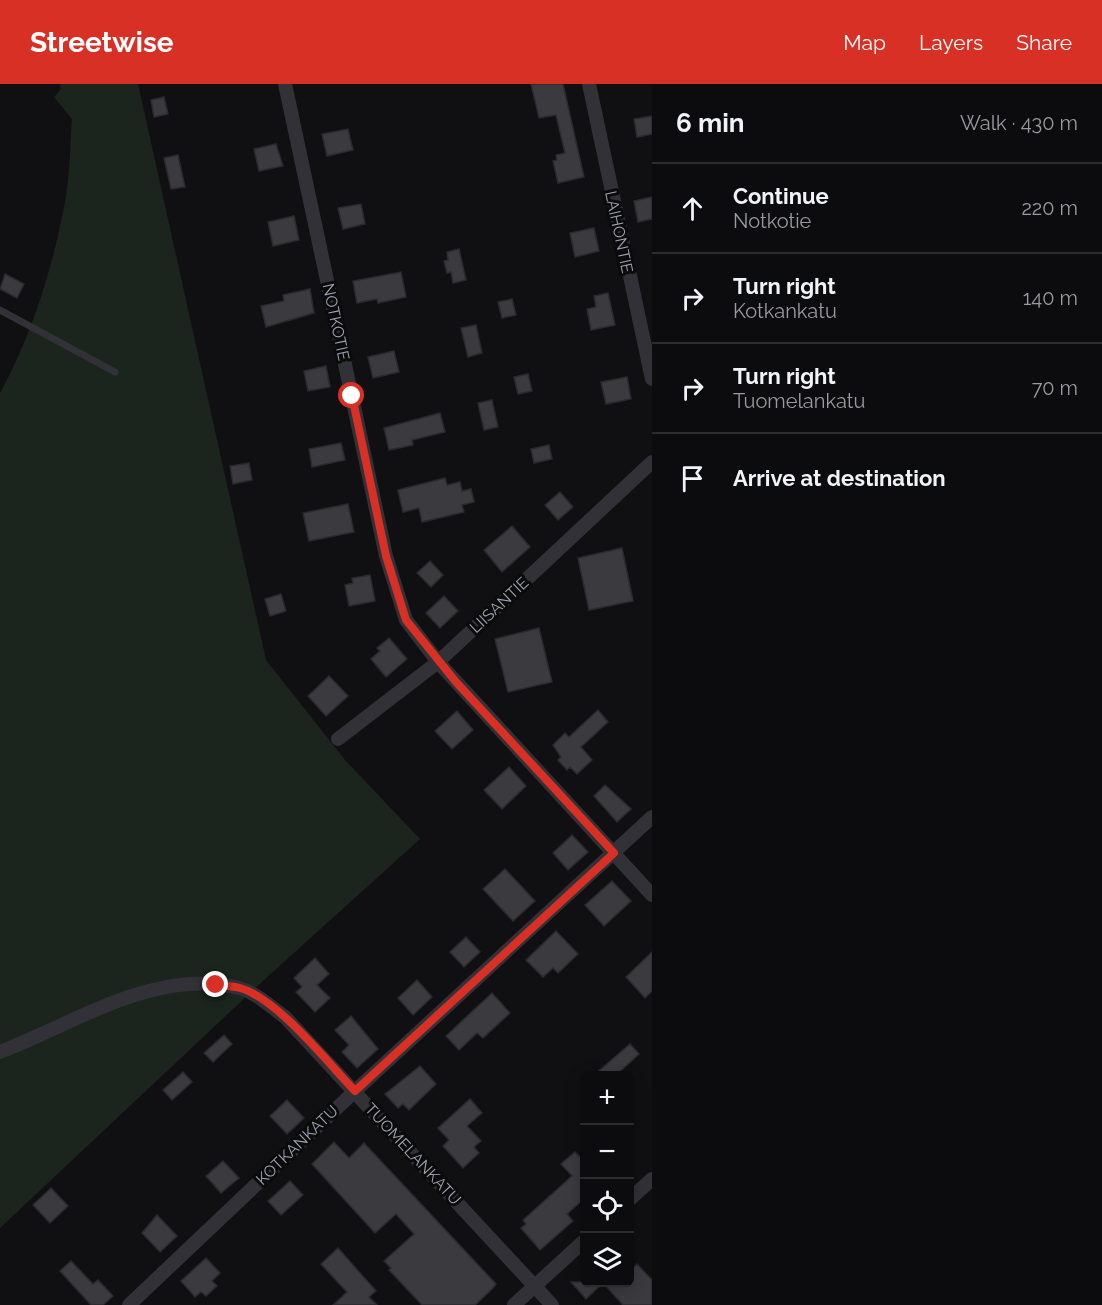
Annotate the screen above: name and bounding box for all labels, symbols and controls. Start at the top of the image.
text: Streetwise [30,26,174,59]
text: Map [843,30,886,55]
text: Layers [919,30,983,55]
text: Share [1016,30,1072,55]
text: 6 min [676,108,745,138]
text: Walk · 430 m [960,111,1078,135]
text: Continue [733,183,829,209]
street label: LAIHONTIE [601,189,637,275]
icon: ahead [676,192,709,225]
text: 220 m [1021,196,1078,220]
text: Notkotie [733,209,811,233]
text: Turn right [733,273,836,299]
street label: NOTKOTIE [319,282,354,363]
icon: right [676,282,709,315]
text: 140 m [1023,286,1078,310]
text: Kotkankatu [733,299,837,323]
text: Turn right [733,363,836,389]
icon: right [676,372,709,405]
text: 70 m [1032,376,1078,400]
route start [338,382,364,408]
text: Tuomelankatu [733,389,865,413]
icon: arrive [676,462,709,495]
text: Arrive at destination [733,465,946,491]
street label: LIISANTIE [466,573,533,637]
route end [202,971,228,997]
map controls [580,1071,634,1287]
button: + [580,1071,634,1125]
street label: TUOMELANKATU [361,1099,465,1209]
street label: KOTKANKATU [252,1101,342,1189]
button: − [580,1125,634,1179]
button: locate [580,1179,634,1233]
button: layers [580,1233,634,1287]

